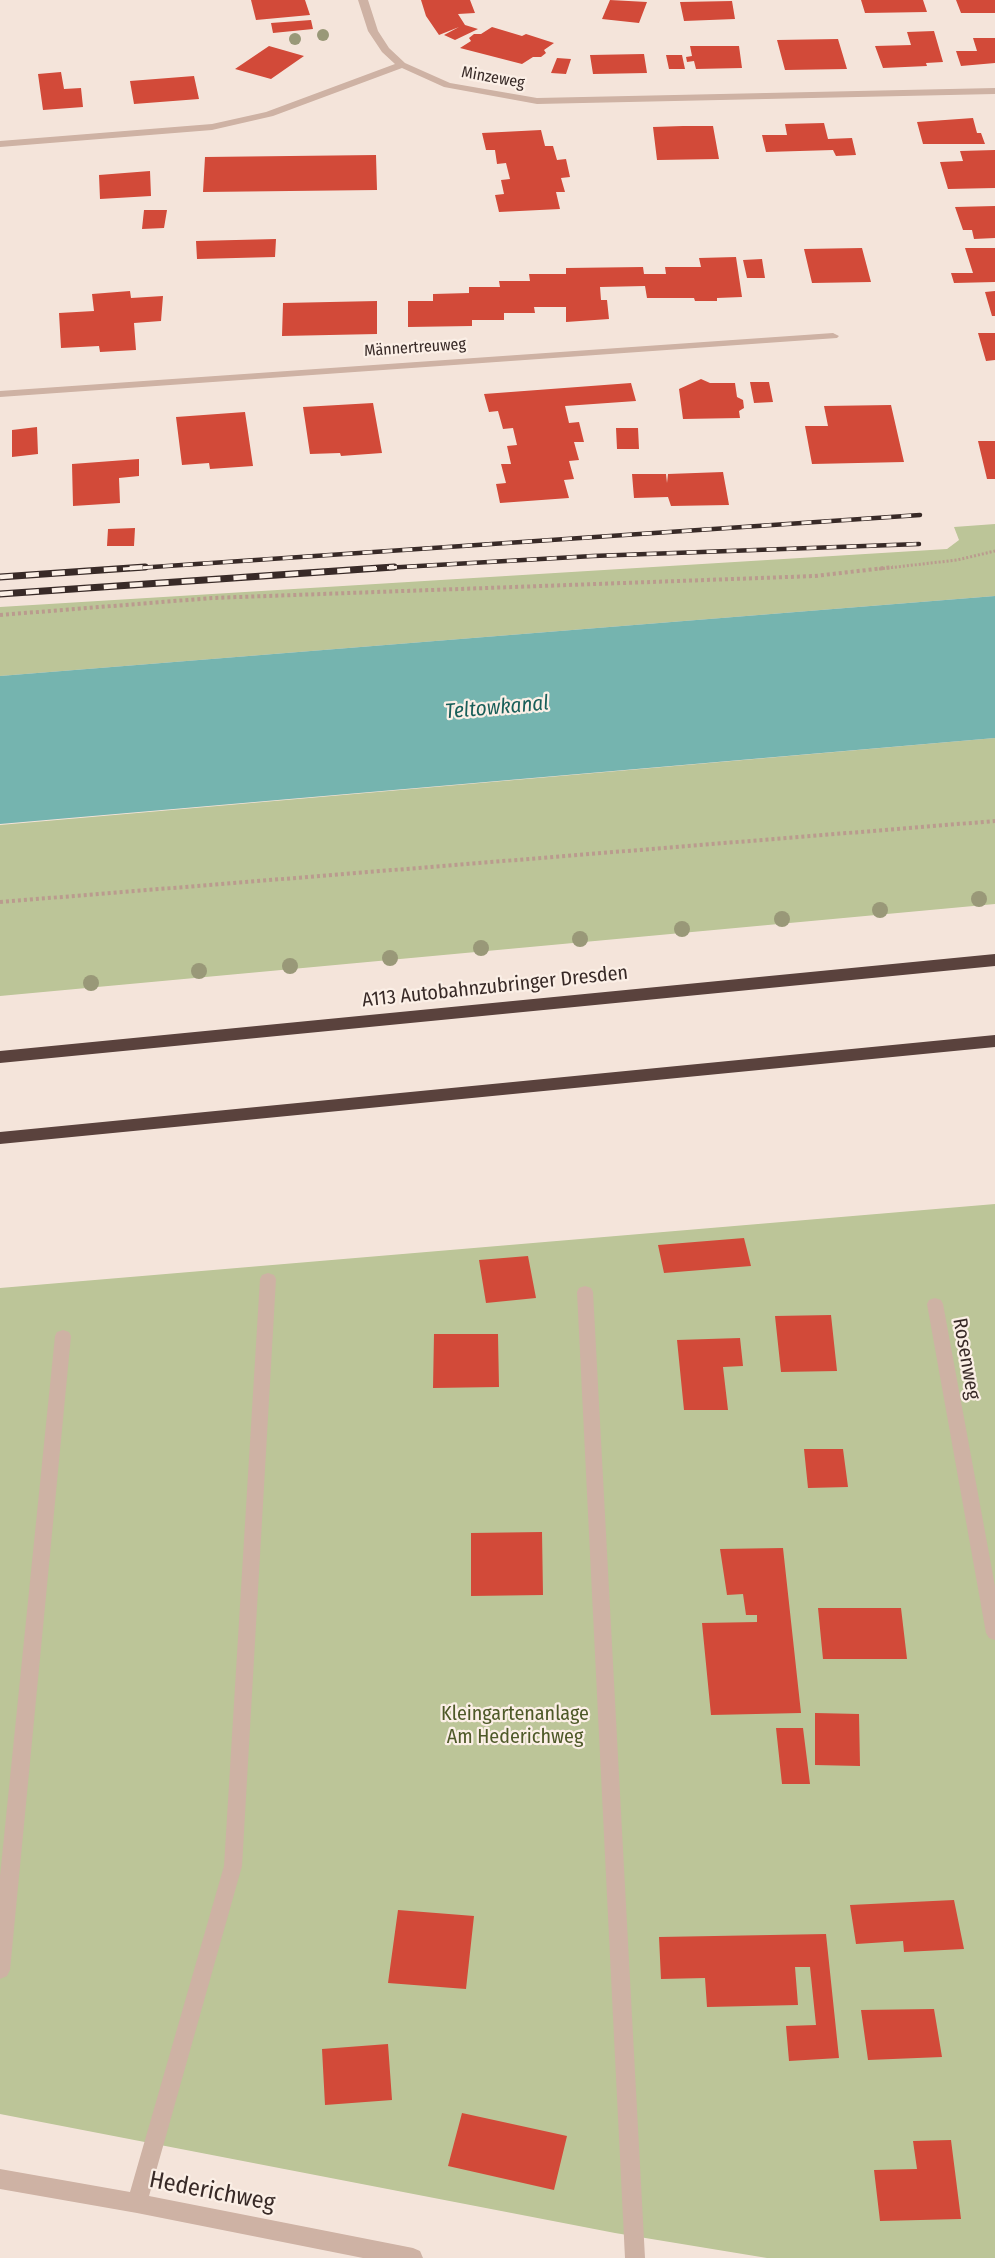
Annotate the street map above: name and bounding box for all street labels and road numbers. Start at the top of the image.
street label: Minzeweg [460,63,526,93]
street label: Männertreuweg [363,335,467,361]
street label: A113 Autobahnzubringer Dresden [361,961,629,1013]
street label: Rosenweg [947,1316,985,1402]
street label: Hederichweg [147,2166,277,2218]

